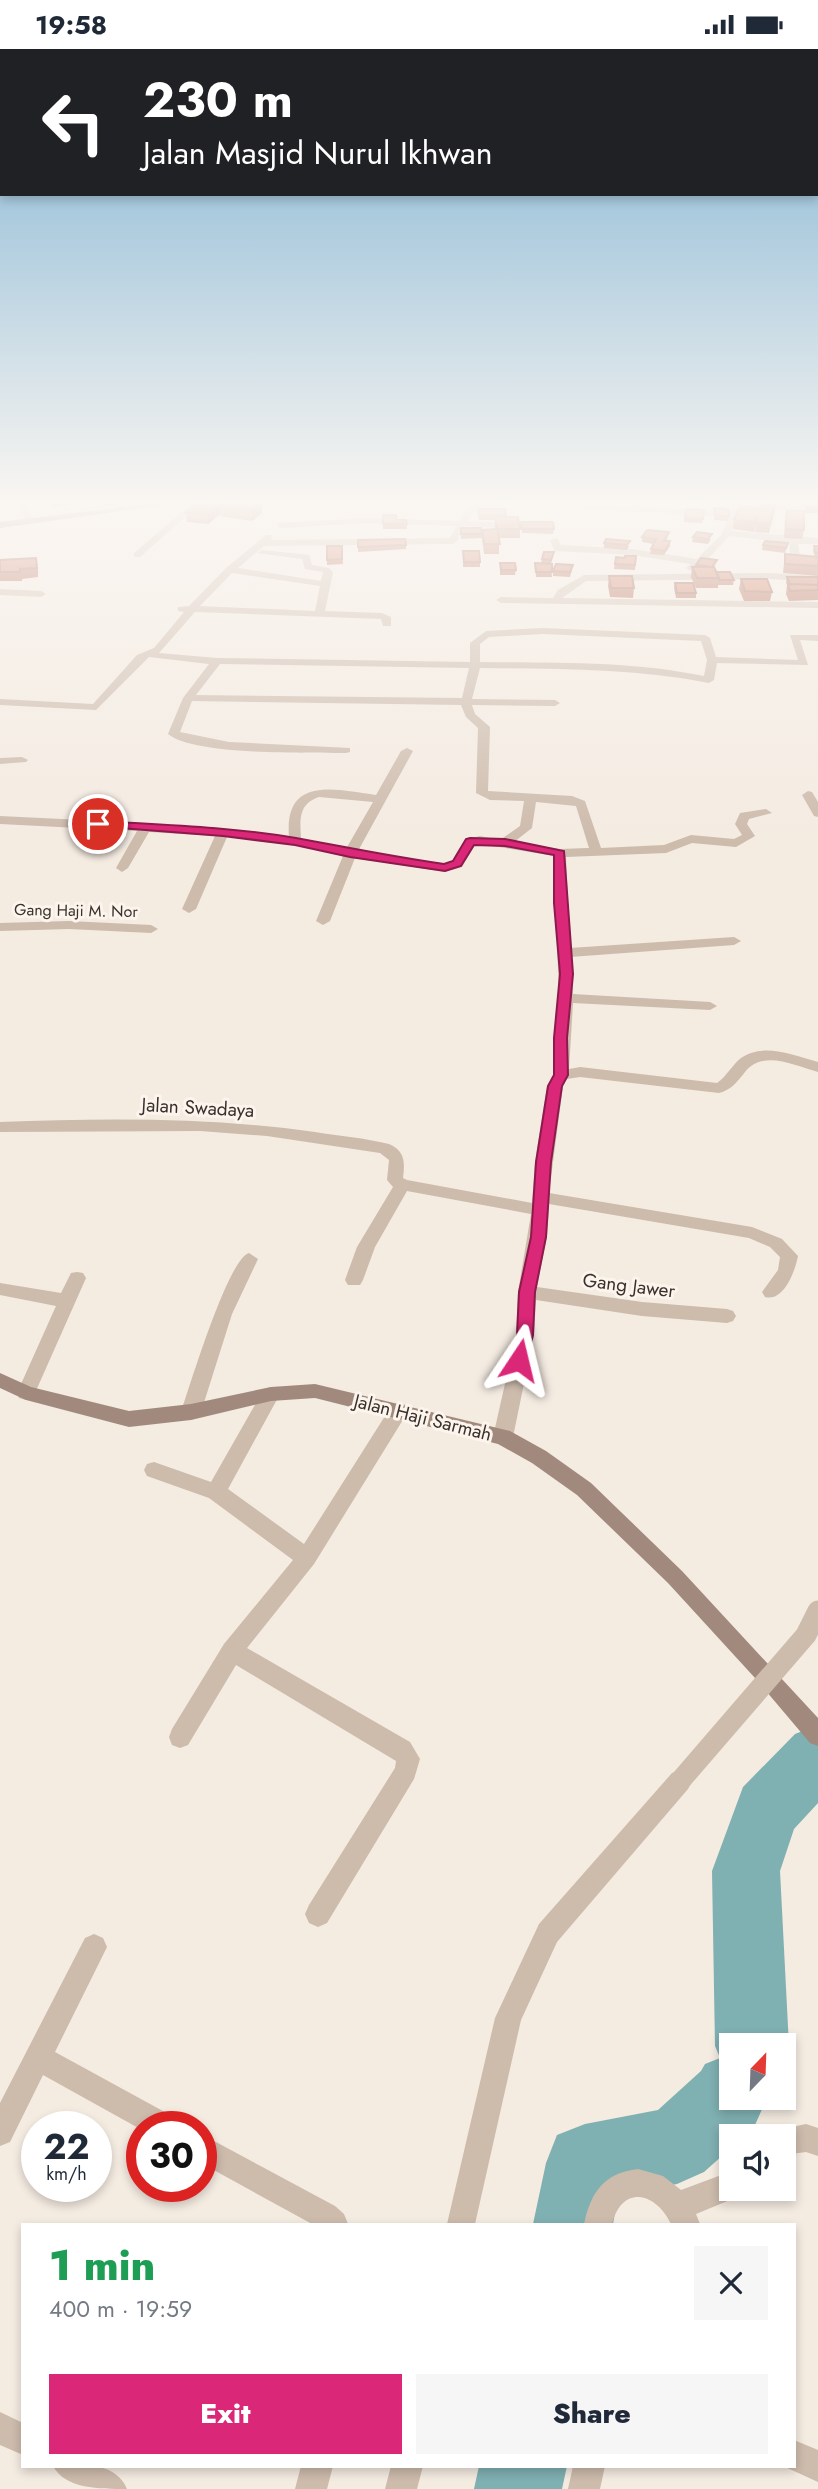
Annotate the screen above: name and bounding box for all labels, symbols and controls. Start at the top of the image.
text: 19:58 [35,6,107,44]
text: 230 m [143,65,293,135]
icon: left [28,77,119,168]
text: Jalan Masjid Nurul Ikhwan [143,130,492,176]
pin [68,794,128,854]
icon: arrive [79,805,117,843]
street label: Gang Haji M. Nor [14,898,139,923]
street label: Jalan Swadaya [138,1091,255,1124]
street label: Gang Jawer [581,1266,677,1305]
position arrow [482,1323,556,1397]
street label: Jalan Haji Sarmah [348,1387,495,1448]
north arrow [719,2033,796,2111]
map controls [719,2033,796,2201]
speed limit sign: 30 [126,2111,217,2202]
text: 22 [44,2122,89,2172]
button: sound [719,2124,796,2201]
text: km/h [46,2161,87,2187]
text: 1 min [49,2235,155,2296]
button: close [694,2246,768,2320]
text: 400 m · 19:59 [49,2292,192,2326]
button: Exit [49,2374,402,2454]
button: Share [416,2374,768,2454]

